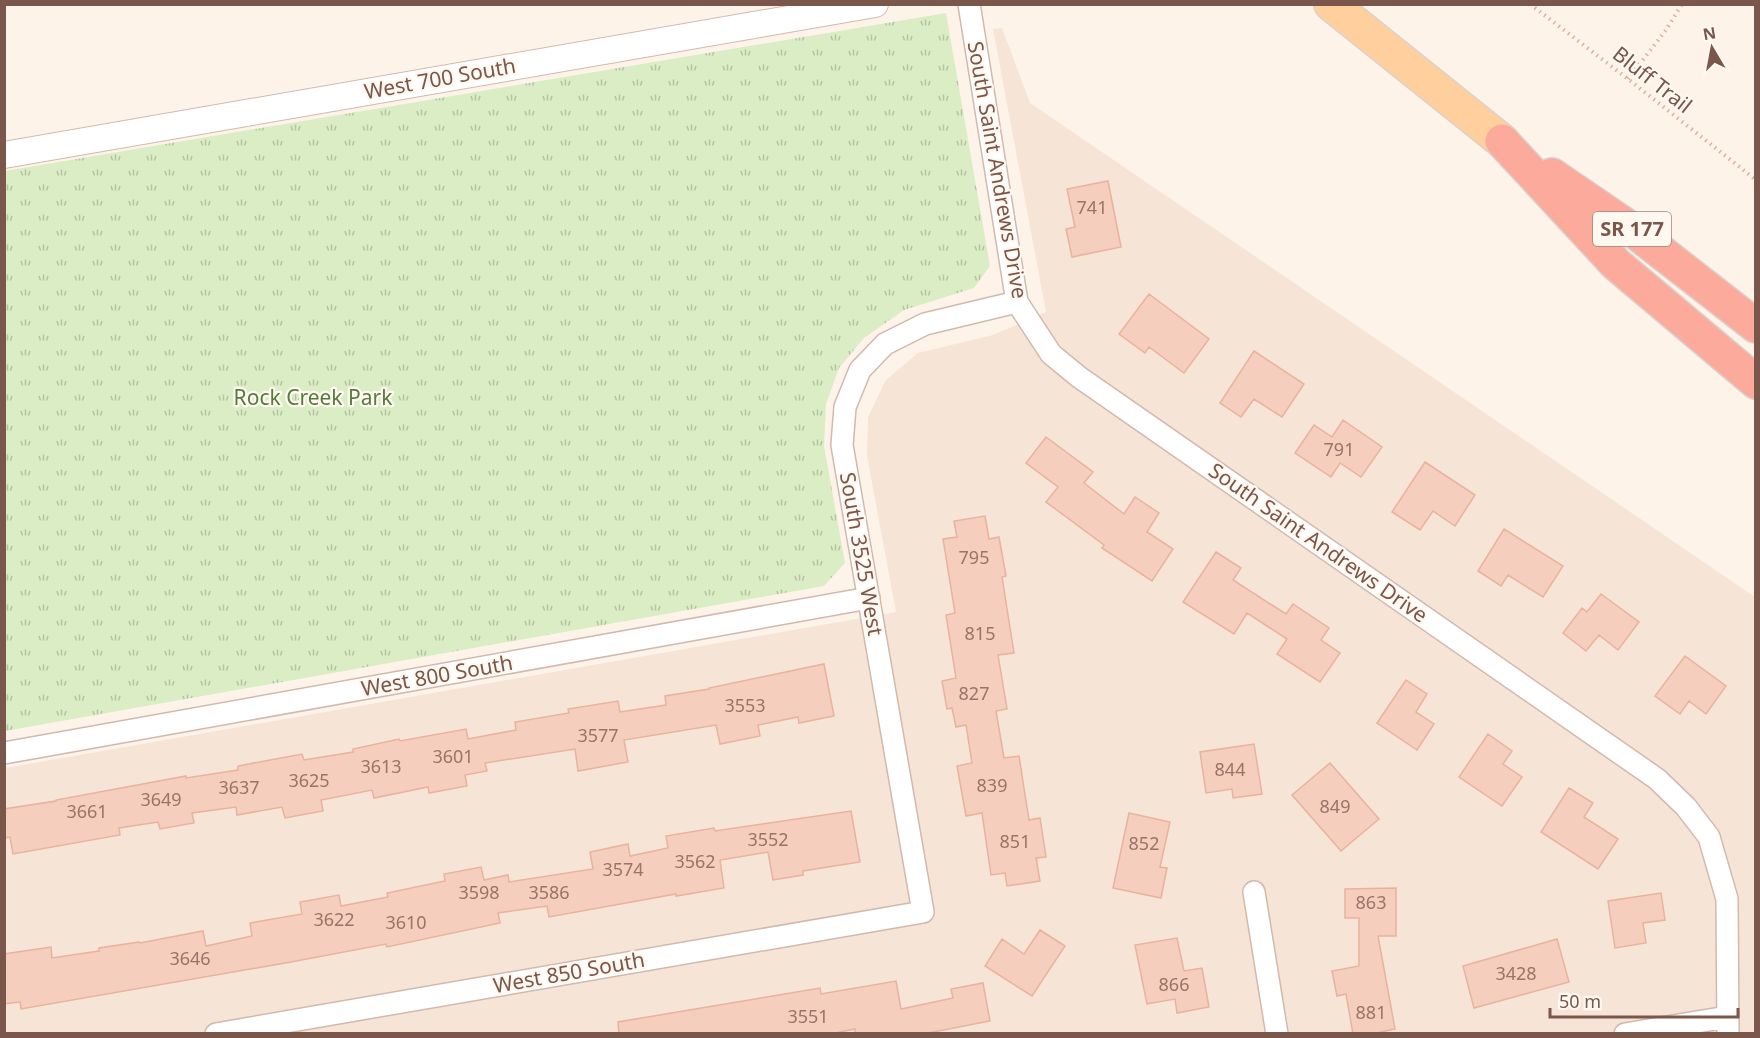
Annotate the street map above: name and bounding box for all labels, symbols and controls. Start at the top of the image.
north arrow [1682,18,1742,78]
text: N [1701,21,1718,45]
street label: South Saint Andrews Drive [962,39,1034,301]
street label: Bluff Trail [1607,39,1698,119]
street label: West 700 South [362,51,518,105]
house number: 741 [1077,195,1107,219]
road number: SR 177 [1593,212,1671,246]
park label: Rock Creek Park [234,383,393,411]
house number: 791 [1324,437,1354,461]
street label: South Saint Andrews Drive [1204,456,1433,628]
street label: South 3525 West [834,470,890,638]
house number: 795 [959,545,989,569]
house number: 815 [965,621,995,645]
street label: West 800 South [359,648,515,702]
house number: 827 [959,681,989,705]
house number: 3553 [724,693,766,717]
house number: 3577 [577,723,619,747]
house number: 3601 [432,744,474,768]
house number: 3613 [360,754,402,778]
house number: 844 [1215,757,1245,781]
house number: 3625 [288,768,330,792]
house number: 839 [977,773,1007,797]
house number: 3637 [218,775,260,799]
house number: 3649 [140,787,182,811]
house number: 849 [1320,794,1350,818]
house number: 3661 [66,799,108,823]
house number: 3552 [747,827,789,851]
house number: 851 [1000,829,1030,853]
house number: 852 [1129,831,1159,855]
house number: 3562 [674,849,716,873]
house number: 3574 [602,857,644,881]
house number: 3598 [458,880,500,904]
house number: 3586 [528,880,570,904]
house number: 863 [1356,890,1386,914]
house number: 3622 [313,907,355,931]
house number: 3610 [385,910,427,934]
street label: West 850 South [491,945,647,999]
house number: 3646 [169,946,211,970]
house number: 3428 [1495,961,1537,985]
house number: 866 [1159,972,1189,996]
scale bar [1550,981,1738,1019]
text: 50 m [1559,989,1601,1013]
house number: 881 [1356,1000,1386,1024]
house number: 3551 [787,1004,829,1028]

